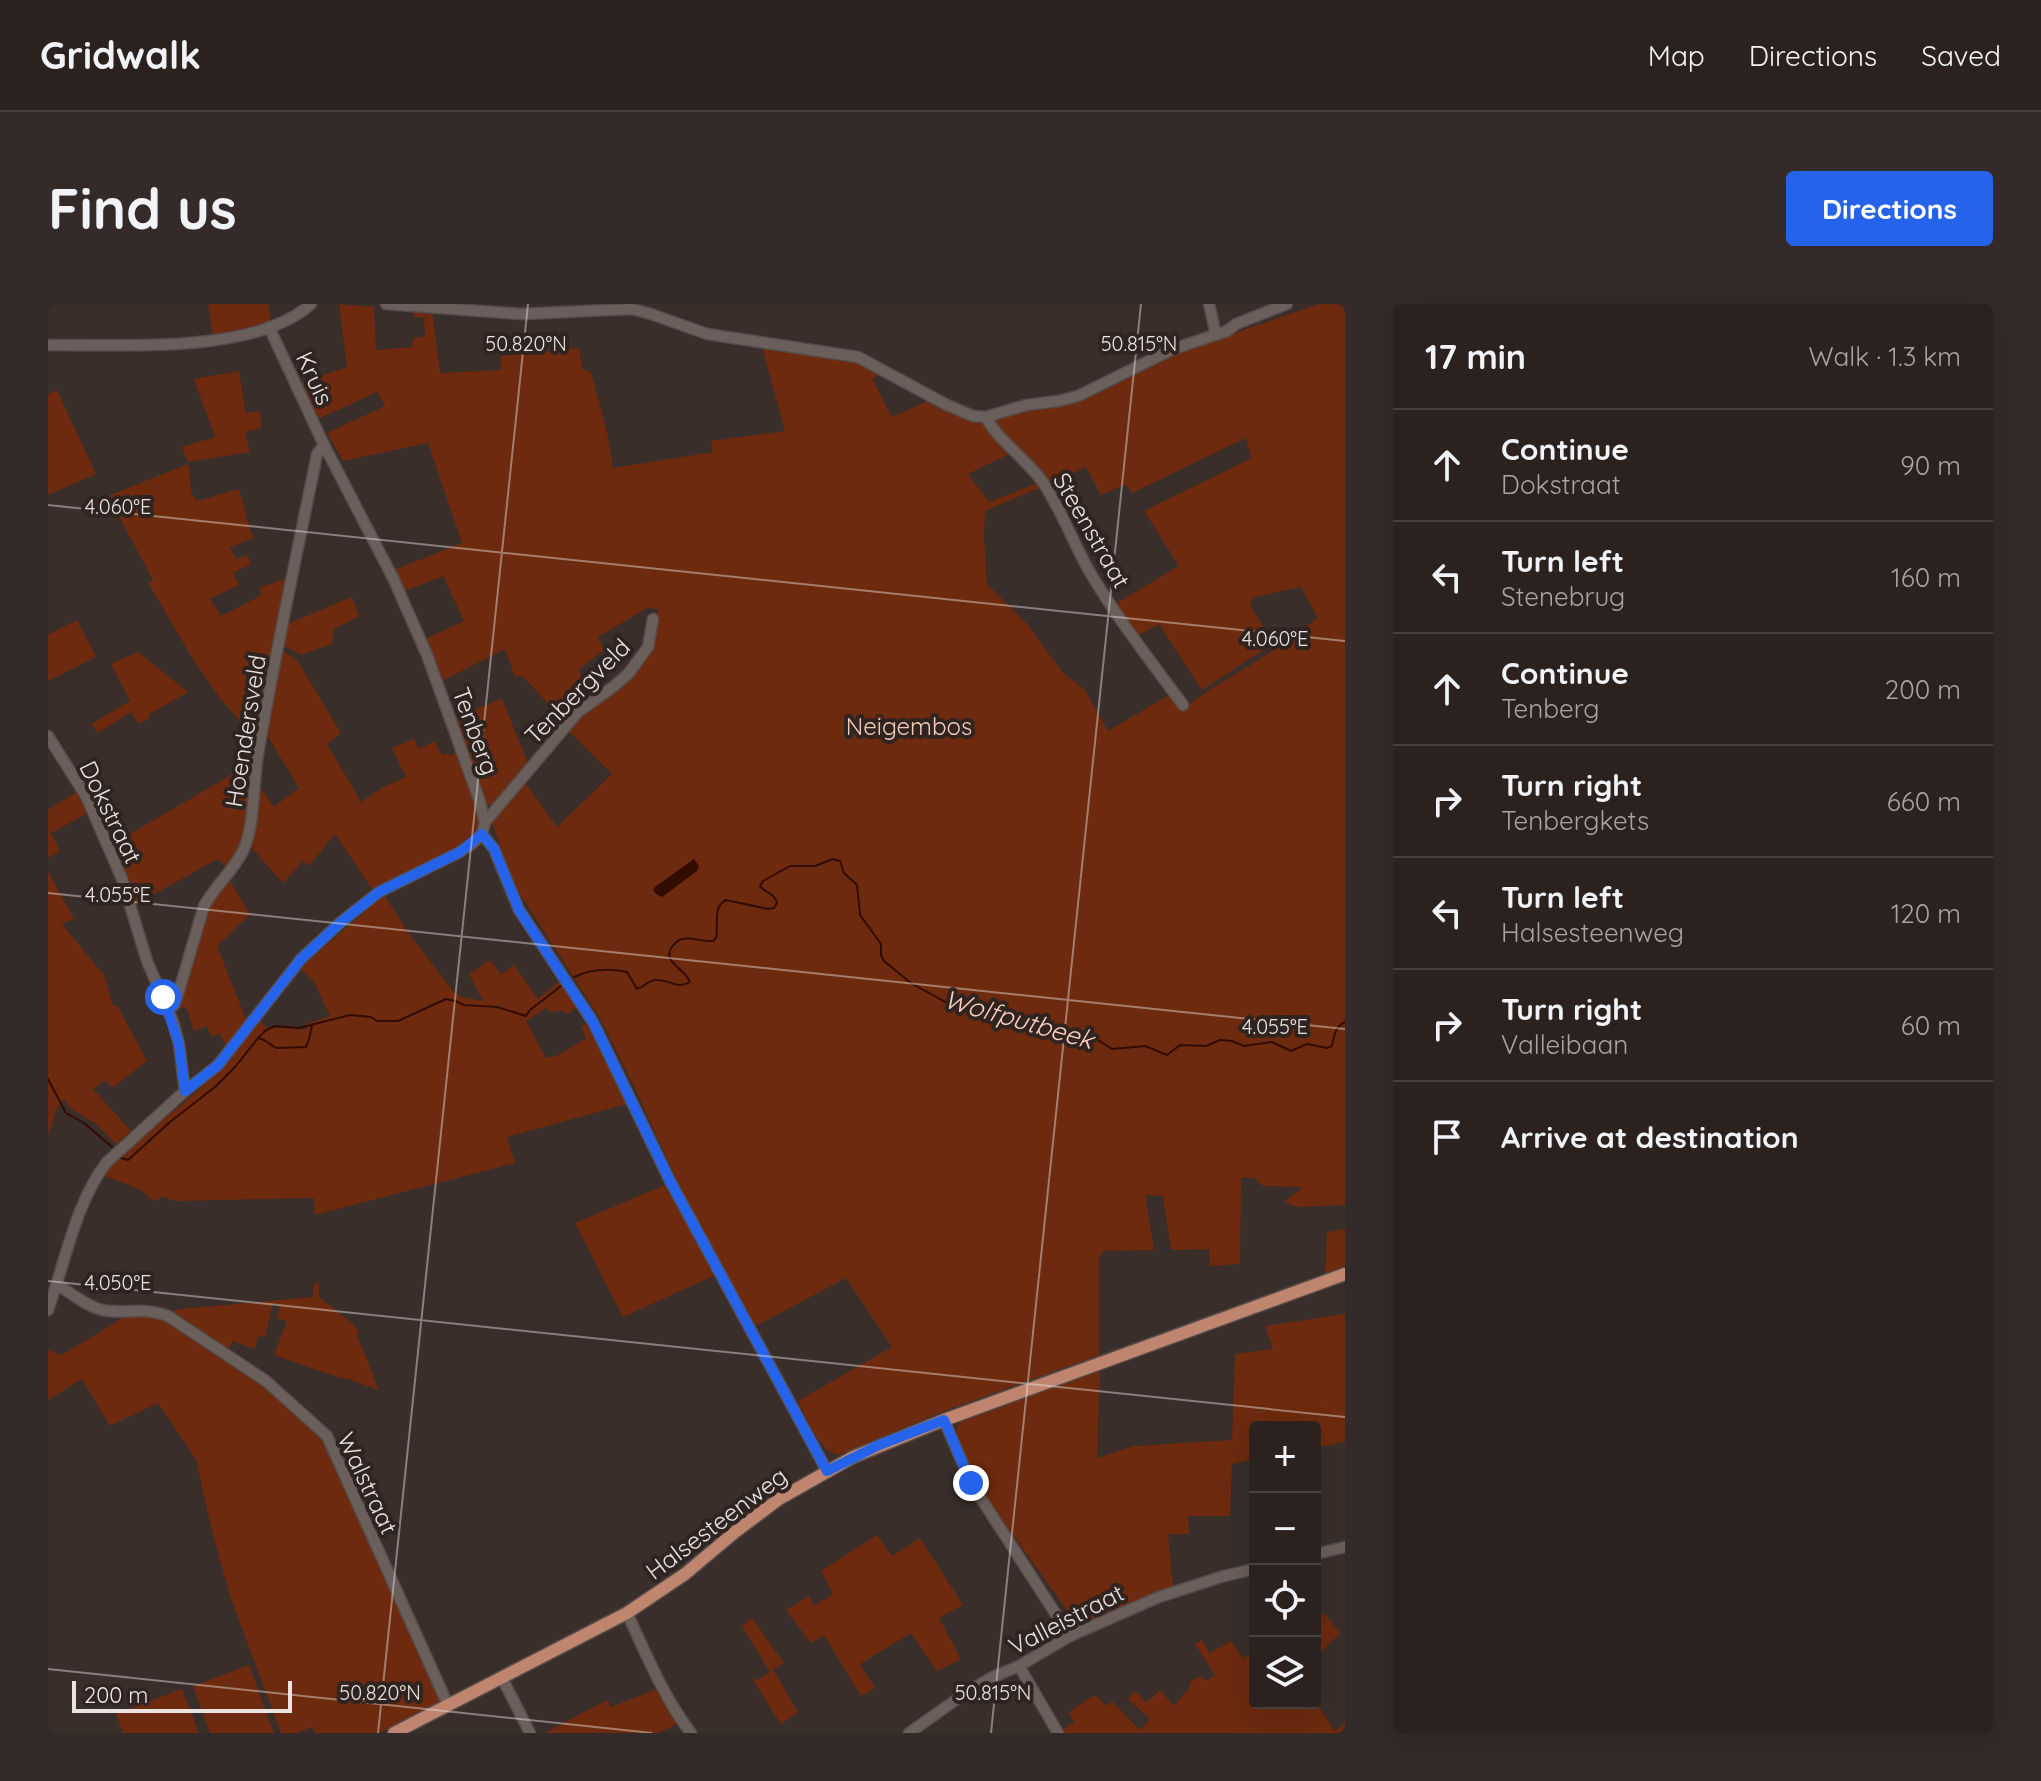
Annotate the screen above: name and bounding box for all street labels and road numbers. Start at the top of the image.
street label: Kruis [290,347,340,409]
street label: Steenstraat [1047,467,1137,593]
street label: Tenbergveld [518,632,636,750]
street label: Hoendersveld [218,653,272,809]
street label: Tenberg [446,683,506,779]
street label: Dokstraat [73,756,149,868]
street label: Walstraat [331,1427,405,1539]
street label: Halsesteenweg [640,1460,792,1586]
street label: Valleistraat [1003,1577,1129,1661]

